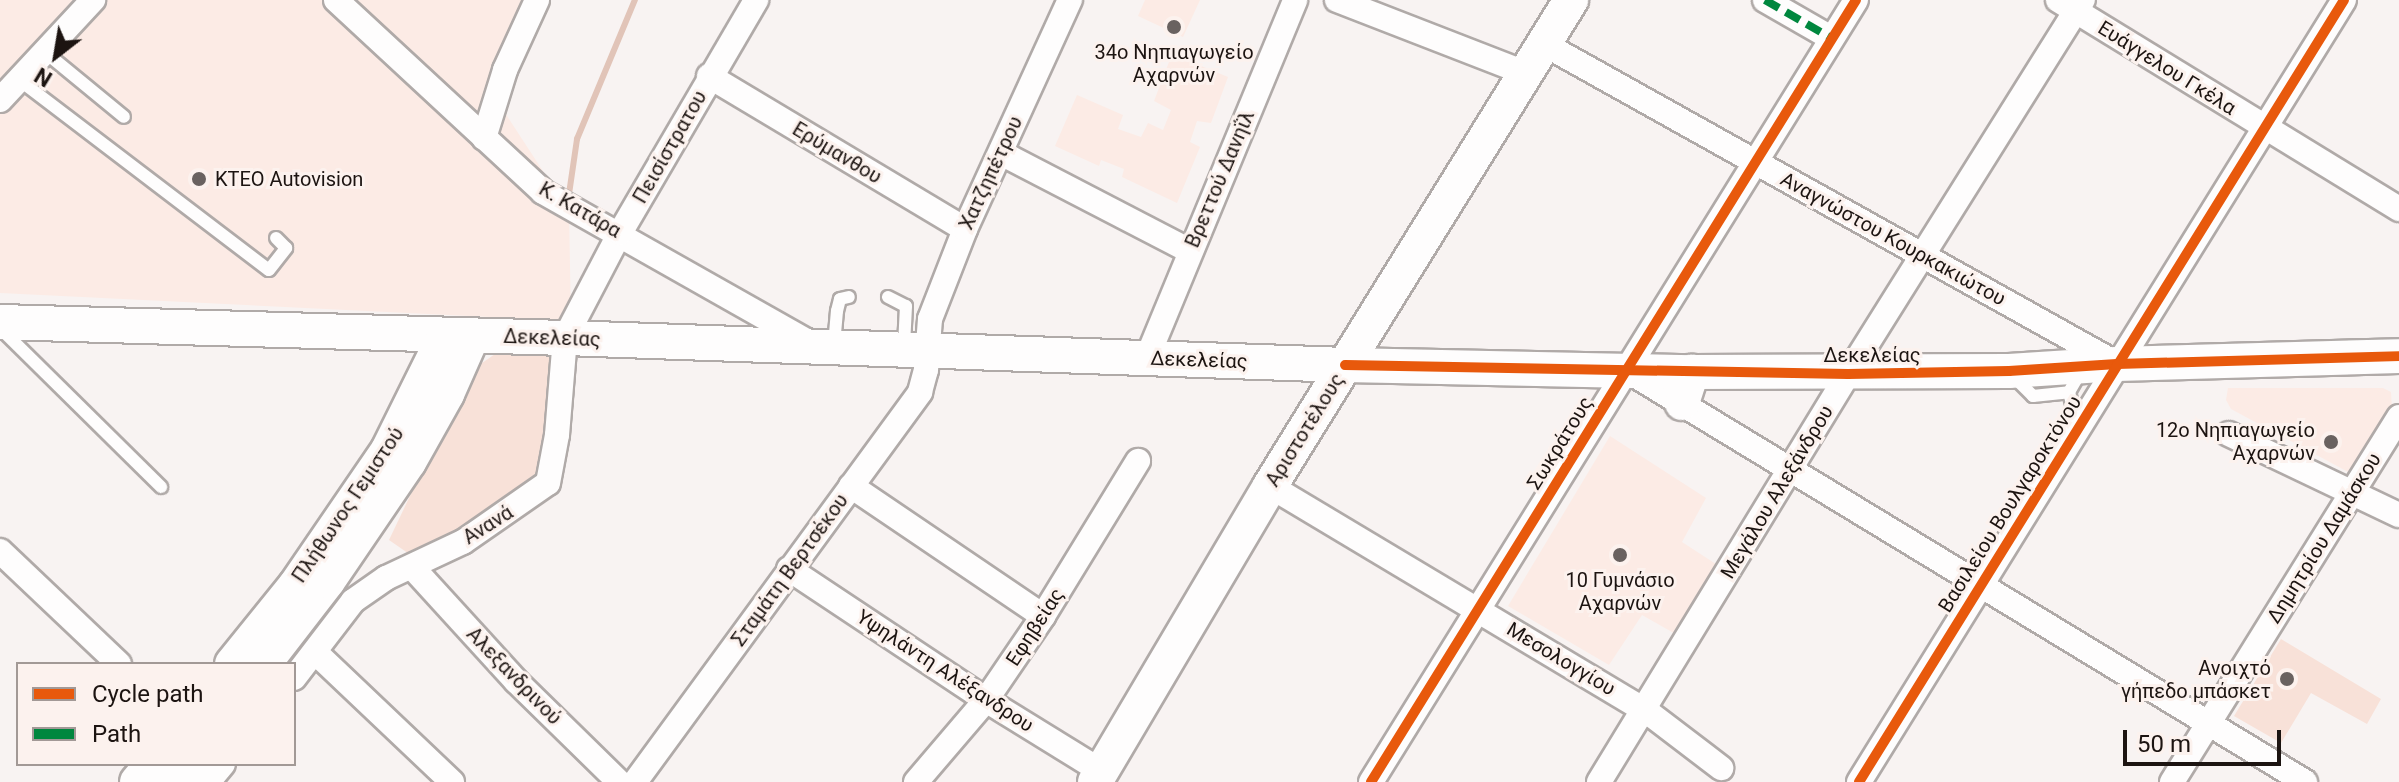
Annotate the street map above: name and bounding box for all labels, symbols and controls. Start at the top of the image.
north arrow [16,16,96,96]
street label: Ευάγγελου Γκέλα [2094,16,2240,120]
marker: 34o Νηπιαγωγείο Αχαρνών [1165,18,1183,36]
place label: 34o Νηπιαγωγείο Αχαρνών [1094,40,1254,87]
text: N [30,62,56,92]
street label: Πεισίστρατου [628,86,712,208]
street label: Βρεττού Δανηΐλ [1180,107,1260,251]
street label: Χατζηπέτρου [954,112,1028,234]
street label: Ερύμανθου [788,117,886,189]
place label: ΚΤΕΟ Autovision [215,167,363,191]
street label: Αναγνώστου Κουρκακιώτου [1776,167,2010,311]
marker: ΚΤΕΟ Autovision [190,170,208,188]
street label: Κ. Κατάρα [535,177,625,243]
street label: Δεκελείας [503,324,601,352]
street label: Δεκελείας [1823,343,1921,367]
street label: Δεκελείας [1150,346,1248,374]
street label: Αριστοτέλους [1261,369,1349,491]
street label: Βασιλείου Βουλγαροκτόνου [1933,391,2087,617]
street label: Σωκράτους [1522,392,1598,494]
street label: Μεγάλου Αλεξάνδρου [1716,401,1838,583]
place label: 12ο Νηπιαγωγείο Αχαρνών [2156,418,2315,465]
street label: Πλήθωνος Γεμιστού [287,423,409,587]
marker: 12ο Νηπιαγωγείο Αχαρνών [2322,433,2340,451]
street label: Δημητρίου Δαμάσκου [2262,448,2386,628]
street label: Σταμάτη Βερτσέκου [727,489,853,651]
street label: Ανανά [459,500,517,550]
marker: 10 Γυμνάσιο Αχαρνών [1611,546,1629,564]
place label: 10 Γυμνάσιο Αχαρνών [1565,568,1675,615]
street label: Εφηβείας [1001,584,1069,670]
street label: Υψηλάντη Αλέξανδρου [852,605,1038,737]
street label: Μεσολογγίου [1502,617,1620,701]
street label: Αλεξανδρινού [462,622,566,730]
place label: Ανοιχτό γήπεδο μπάσκετ [2121,656,2271,703]
legend [16,662,296,766]
marker: Ανοιχτό γήπεδο μπάσκετ [2278,670,2296,688]
text: Cycle path [92,680,204,708]
scale bar [2127,714,2285,764]
text: Path [92,720,141,748]
text: 50 m [2137,730,2191,758]

